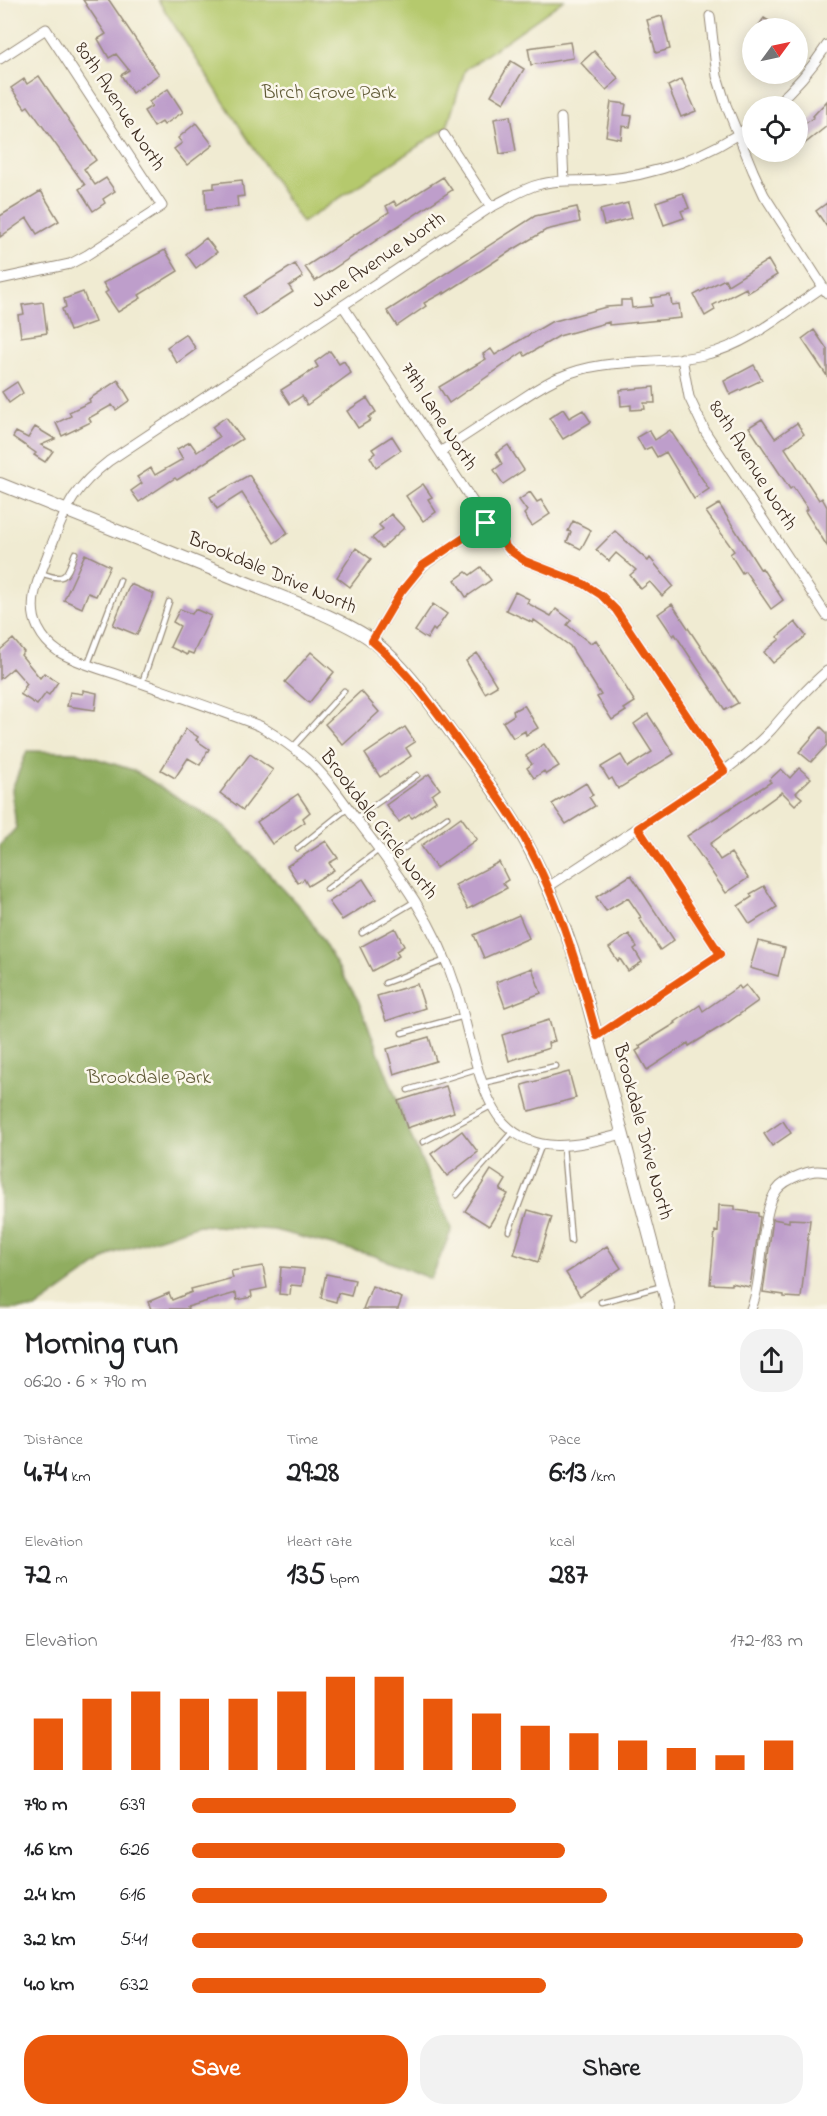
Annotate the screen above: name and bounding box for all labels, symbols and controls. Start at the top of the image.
north arrow [742,18,808,84]
map controls [742,18,808,162]
street label: 80th Avenue North [66,37,172,177]
park label: Birch Grove Park [261,79,396,108]
button: locate [742,96,808,162]
street label: June Avenue North [306,205,452,317]
street label: 79th Lane North [392,357,484,477]
street label: 80th Avenue North [700,395,804,537]
pin [460,497,511,548]
icon: arrive [469,506,502,539]
street label: Brookdale Drive North [182,525,361,623]
street label: Brookdale Circle North [311,743,444,906]
street label: Brookdale Drive North [604,1040,679,1223]
park label: Brookdale Park [86,1064,211,1093]
text: Morning run [24,1321,178,1369]
button: share [740,1329,803,1392]
text: 06:20 · 6 × 790 m [24,1368,147,1397]
text: Distance [24,1428,83,1452]
text: Time [287,1428,318,1452]
text: Pace [549,1428,581,1452]
text: 4.74 [24,1452,67,1496]
text: 29:28 [287,1452,339,1496]
text: 6:13 [549,1452,587,1496]
text: km [67,1465,91,1489]
text: /km [587,1465,615,1489]
text: Elevation [24,1530,83,1554]
text: Heart rate [287,1530,352,1554]
text: kcal [549,1530,575,1554]
text: 72 [24,1554,51,1598]
text: 135 [287,1554,326,1598]
text: 287 [549,1554,588,1598]
text: m [51,1567,68,1591]
text: bpm [326,1567,359,1591]
text: Elevation [24,1627,98,1656]
text: 172–183 m [730,1627,803,1656]
text: 790 m [24,1791,67,1820]
text: 6:39 [120,1791,145,1820]
text: 1.6 km [24,1836,73,1865]
text: 6:26 [120,1836,149,1865]
text: 2.4 km [24,1881,76,1910]
text: 6:16 [120,1881,146,1910]
text: 3.2 km [24,1926,76,1955]
text: 5:41 [120,1926,148,1955]
text: 4.0 km [24,1971,74,2000]
text: 6:32 [120,1971,149,2000]
button: Save [24,2035,408,2104]
button: Share [420,2035,803,2104]

